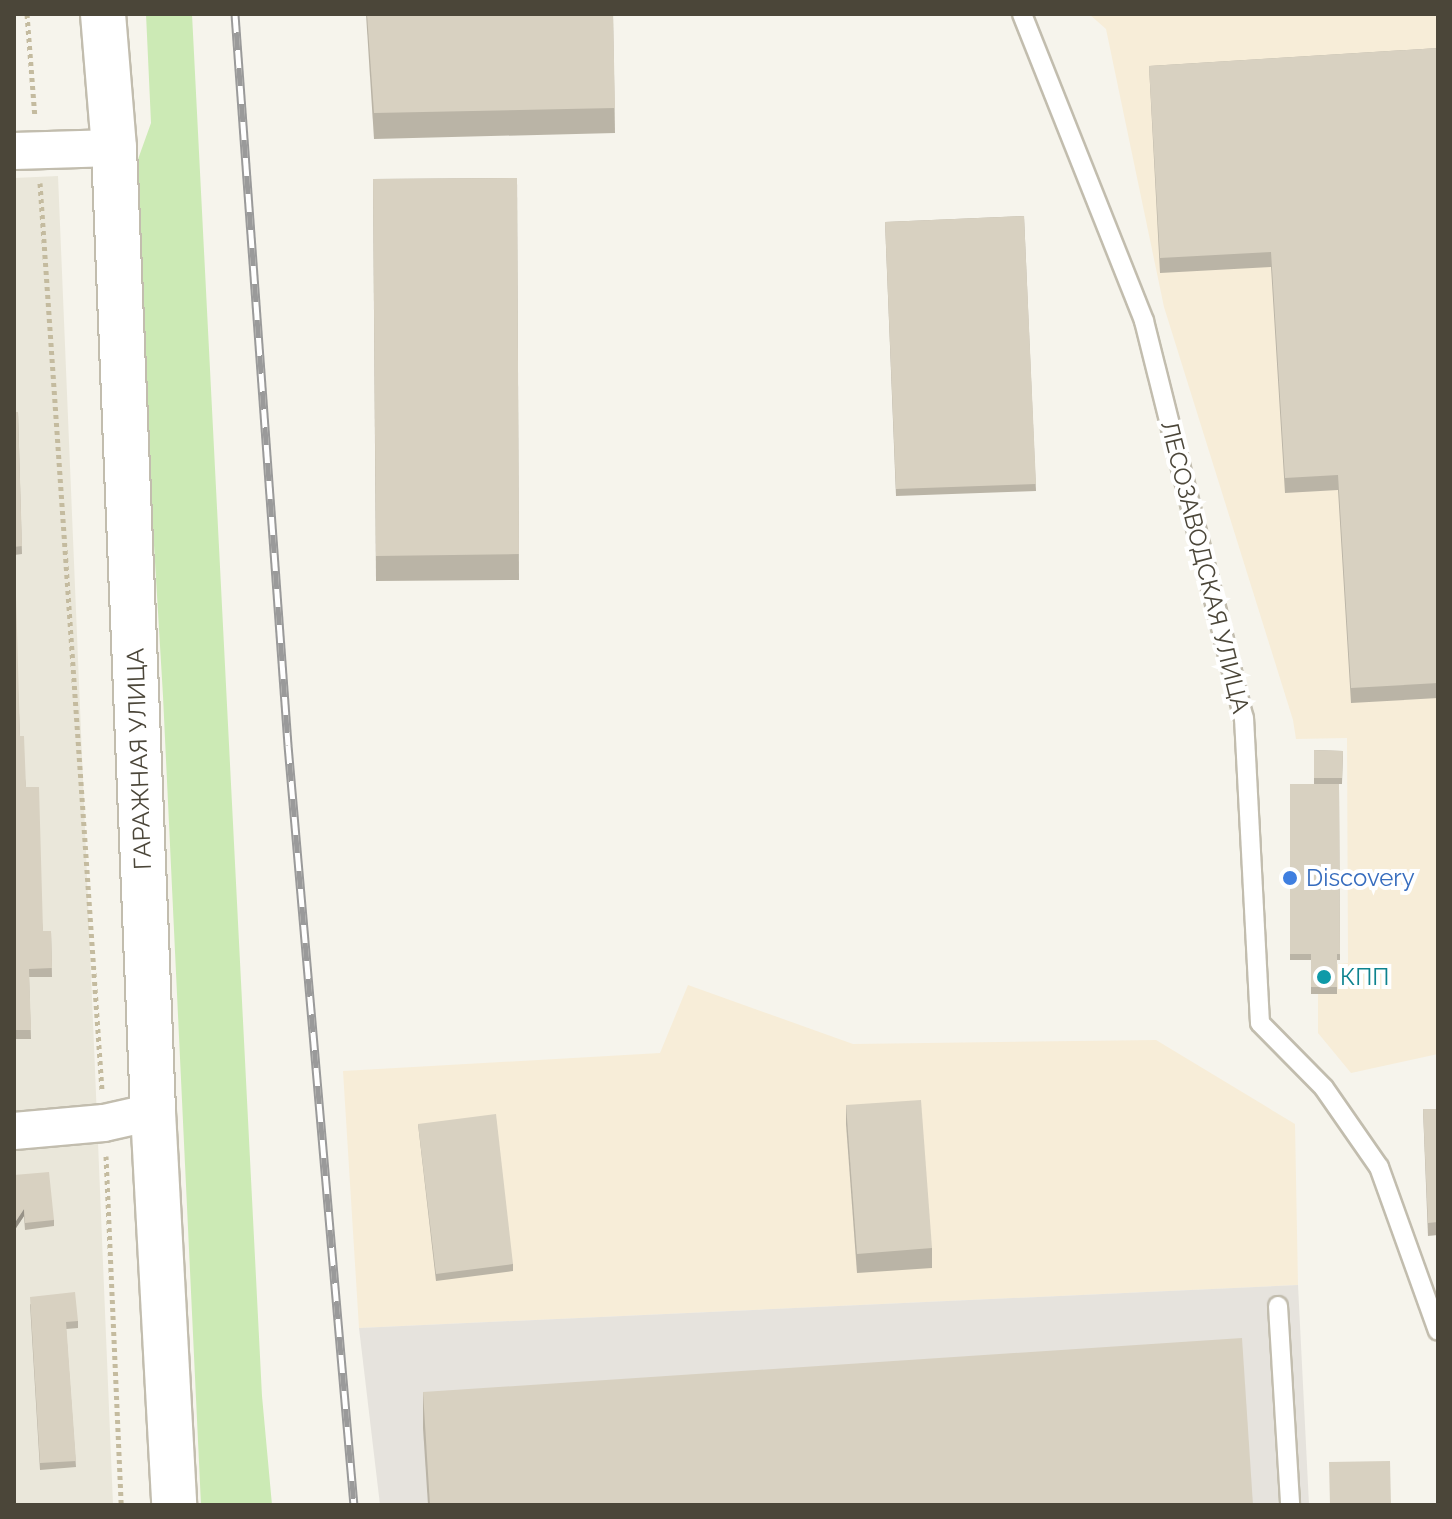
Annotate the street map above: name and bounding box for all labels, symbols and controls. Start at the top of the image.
street label: ЛЕСОЗАВОДСКАЯ УЛИЦА [1155,418,1255,716]
street label: ГАРАЖНАЯ УЛИЦА [121,648,157,870]
place label: Discovery [1306,864,1415,892]
marker: Discovery [1281,869,1299,887]
place label: КПП [1340,963,1389,991]
marker: КПП [1315,968,1333,986]

